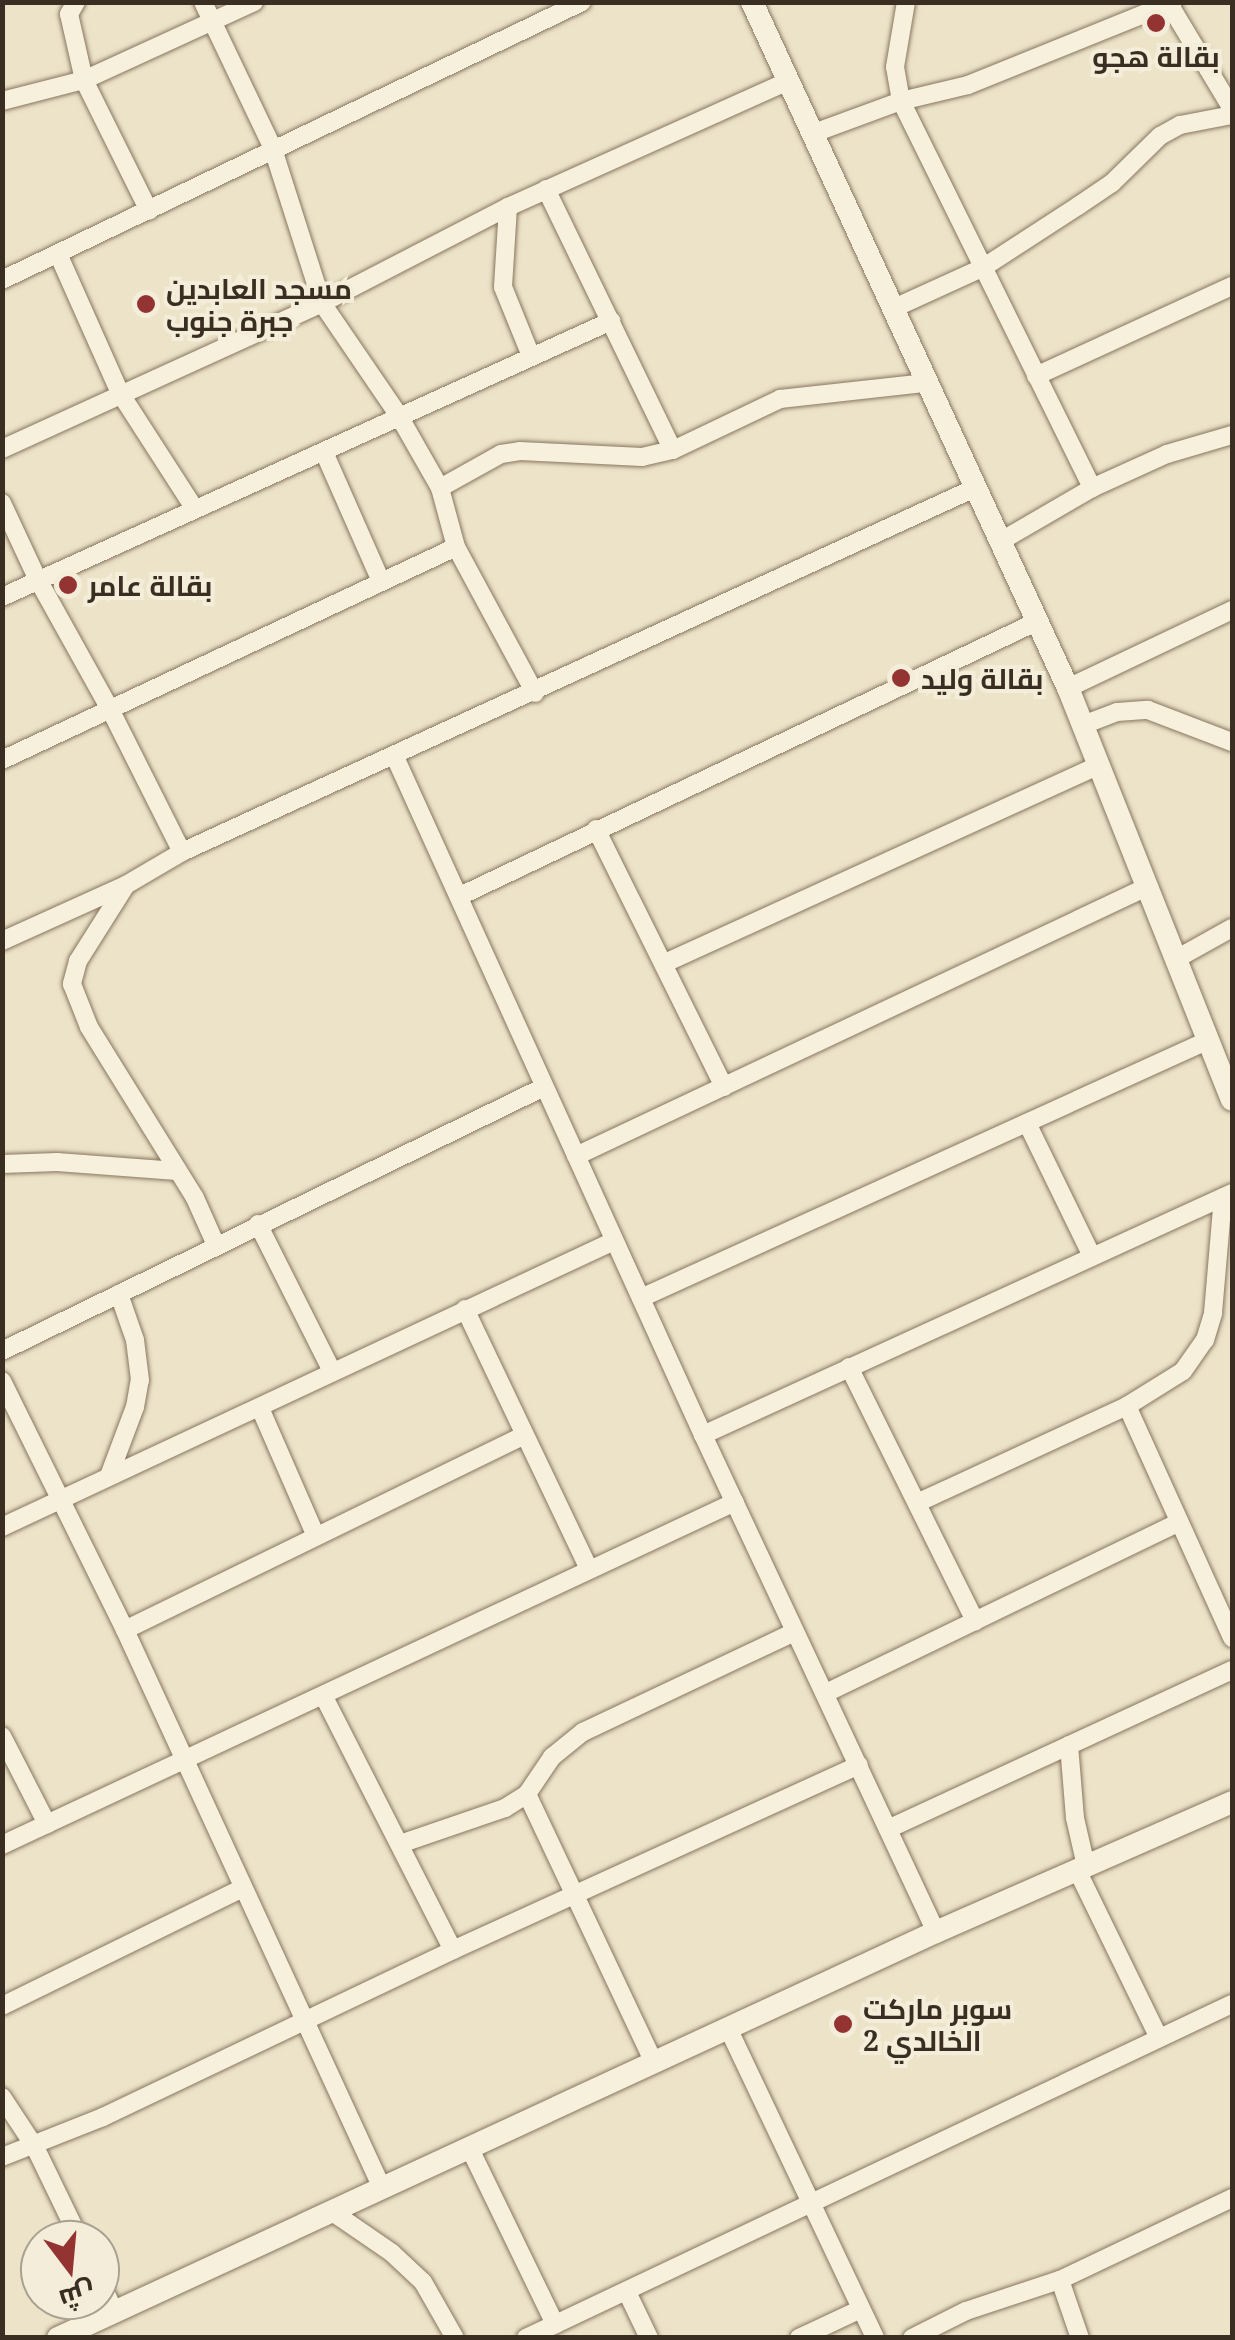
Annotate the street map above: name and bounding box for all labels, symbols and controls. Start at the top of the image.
marker: بقالة هجو [1145,12,1167,34]
place label: بقالة هجو [1092,39,1220,73]
place label: مسجد العابدين جبرة جنوب [166,271,352,337]
marker: مسجد العابدين جبرة جنوب [135,293,157,315]
place label: بقالة عامر [88,568,213,602]
marker: بقالة عامر [57,574,79,596]
place label: بقالة وليد [921,661,1044,695]
marker: بقالة وليد [890,667,912,689]
place label: سوبر ماركت الخالدي 2 [863,1991,1012,2057]
marker: سوبر ماركت الخالدي 2 [832,2013,854,2035]
north arrow [20,2220,120,2320]
text: ش [55,2274,100,2320]

